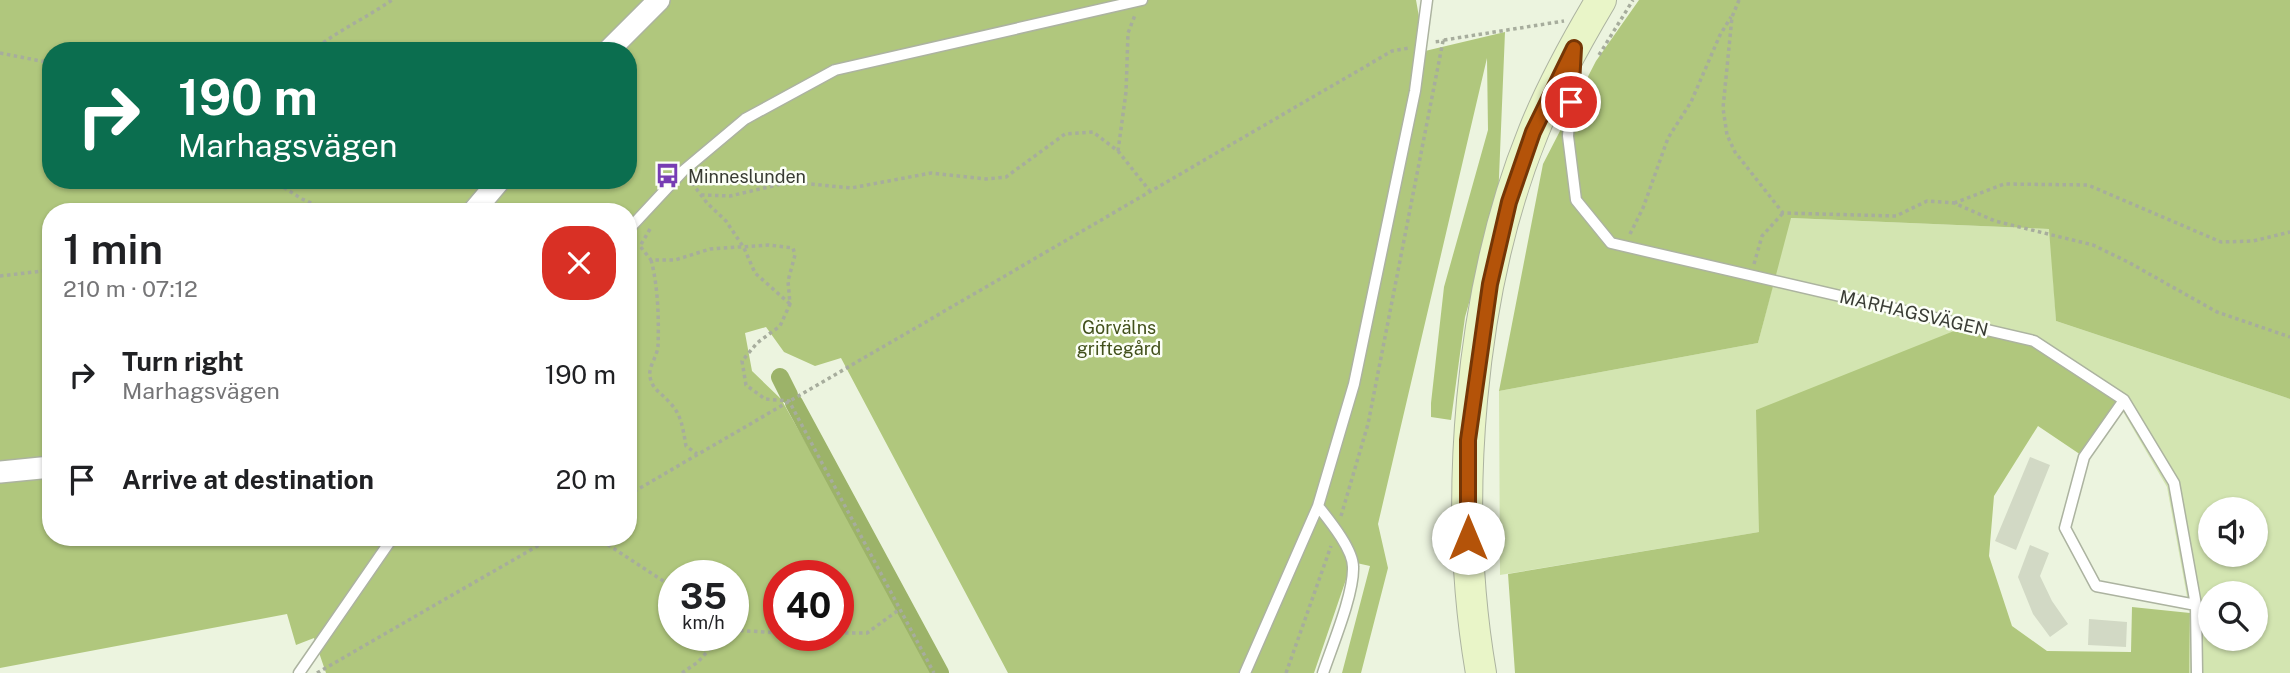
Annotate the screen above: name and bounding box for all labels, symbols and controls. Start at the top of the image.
text: 190 m [178,68,318,126]
icon: right [63,70,154,161]
pin [1541,72,1601,132]
icon: arrive [1552,83,1590,121]
text: Marhagsvägen [178,127,397,164]
bus stop icon: Minneslunden [654,162,682,190]
place label: Minneslunden [688,166,806,187]
text: 1 min [63,224,163,273]
button: close [542,226,616,300]
text: 210 m · 07:12 [63,275,198,302]
street label: MARHAGSVÄGEN [1838,285,1991,340]
park label: Görvälns griftegård [1077,317,1161,359]
text: Turn right [122,346,244,377]
icon: right [63,356,101,394]
text: 190 m [545,359,616,390]
text: Marhagsvägen [122,377,280,404]
icon: arrive [63,461,101,499]
text: Arrive at destination [122,464,374,495]
text: 20 m [556,464,616,495]
map controls [2198,497,2268,651]
button: sound [2198,497,2268,567]
position arrow [1431,501,1505,575]
speed limit sign: 40 [763,560,854,651]
text: 35 [680,576,727,617]
button: search [2198,581,2268,651]
text: km/h [682,612,725,633]

